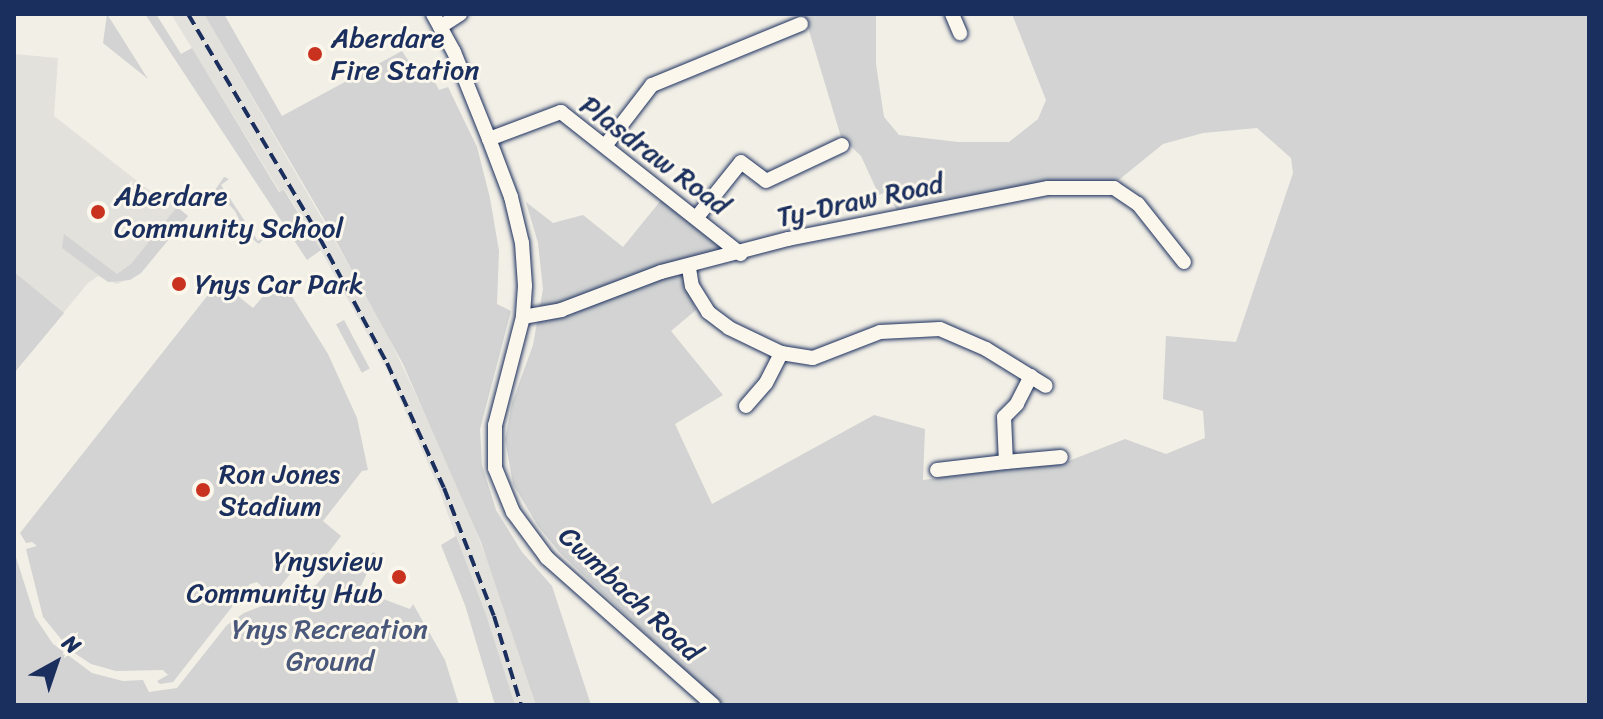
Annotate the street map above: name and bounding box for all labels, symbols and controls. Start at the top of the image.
place label: Aberdare Fire Station [331,21,480,87]
marker: Aberdare Fire Station [306,45,324,63]
street label: Plasdraw Road [573,88,737,222]
street label: Ty-Draw Road [774,166,946,234]
place label: Aberdare Community School [114,179,343,245]
marker: Aberdare Community School [89,203,107,221]
place label: Ynys Car Park [195,267,365,301]
marker: Ynys Car Park [170,275,188,293]
place label: Ron Jones Stadium [219,457,342,523]
marker: Ron Jones Stadium [194,481,212,499]
street label: Cwmbach Road [552,519,708,669]
place label: Ynysview Community Hub [186,544,383,610]
marker: Ynysview Community Hub [390,568,408,586]
park label: Ynys Recreation Ground [232,612,428,678]
north arrow [16,623,96,703]
text: N [53,624,90,664]

